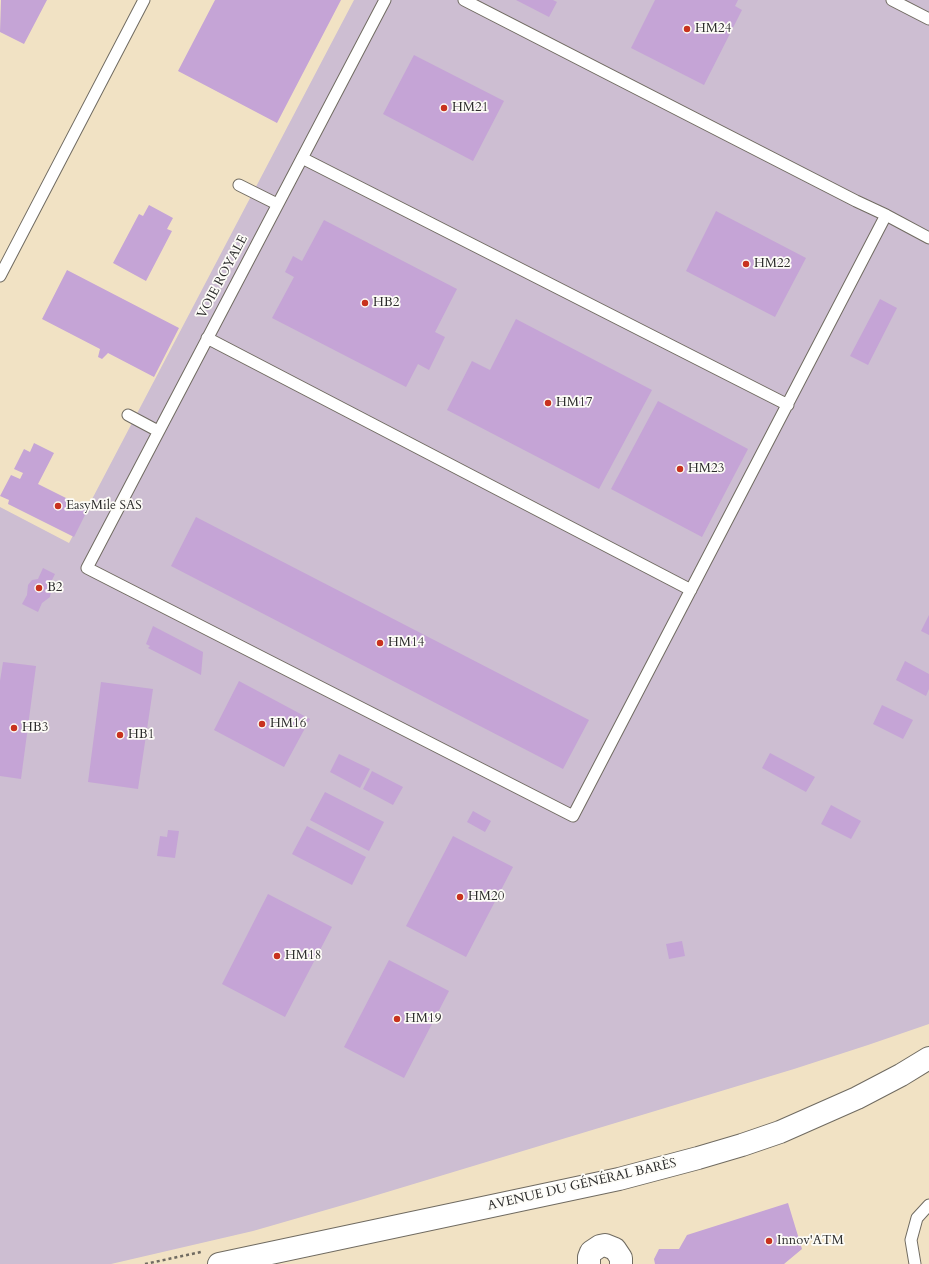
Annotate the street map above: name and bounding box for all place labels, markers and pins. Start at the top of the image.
place label: HM24 [695,21,731,37]
marker: HM24 [682,24,692,34]
place label: HM21 [452,100,488,116]
marker: HM21 [439,103,449,113]
place label: HM22 [754,256,790,272]
marker: HM22 [741,259,751,269]
place label: HB2 [373,295,399,311]
marker: HB2 [360,298,370,308]
place label: HM17 [556,395,592,411]
marker: HM17 [543,398,553,408]
place label: HM23 [688,461,724,477]
marker: HM23 [675,464,685,474]
place label: EasyMile SAS [66,498,142,514]
marker: EasyMile SAS [53,501,63,511]
place label: B2 [47,580,62,596]
marker: B2 [34,583,44,593]
place label: HM14 [388,635,424,651]
marker: HM14 [375,638,385,648]
place label: HM16 [270,716,306,732]
marker: HM16 [257,719,267,729]
place label: HB3 [22,720,48,736]
marker: HB3 [9,723,19,733]
place label: HB1 [128,727,154,743]
marker: HB1 [115,730,125,740]
place label: HM20 [468,889,504,905]
marker: HM20 [455,892,465,902]
place label: HM18 [285,948,321,964]
marker: HM18 [272,951,282,961]
place label: HM19 [405,1011,441,1027]
marker: HM19 [392,1014,402,1024]
place label: Innov'ATM [777,1233,844,1249]
marker: Innov'ATM [764,1236,774,1246]

